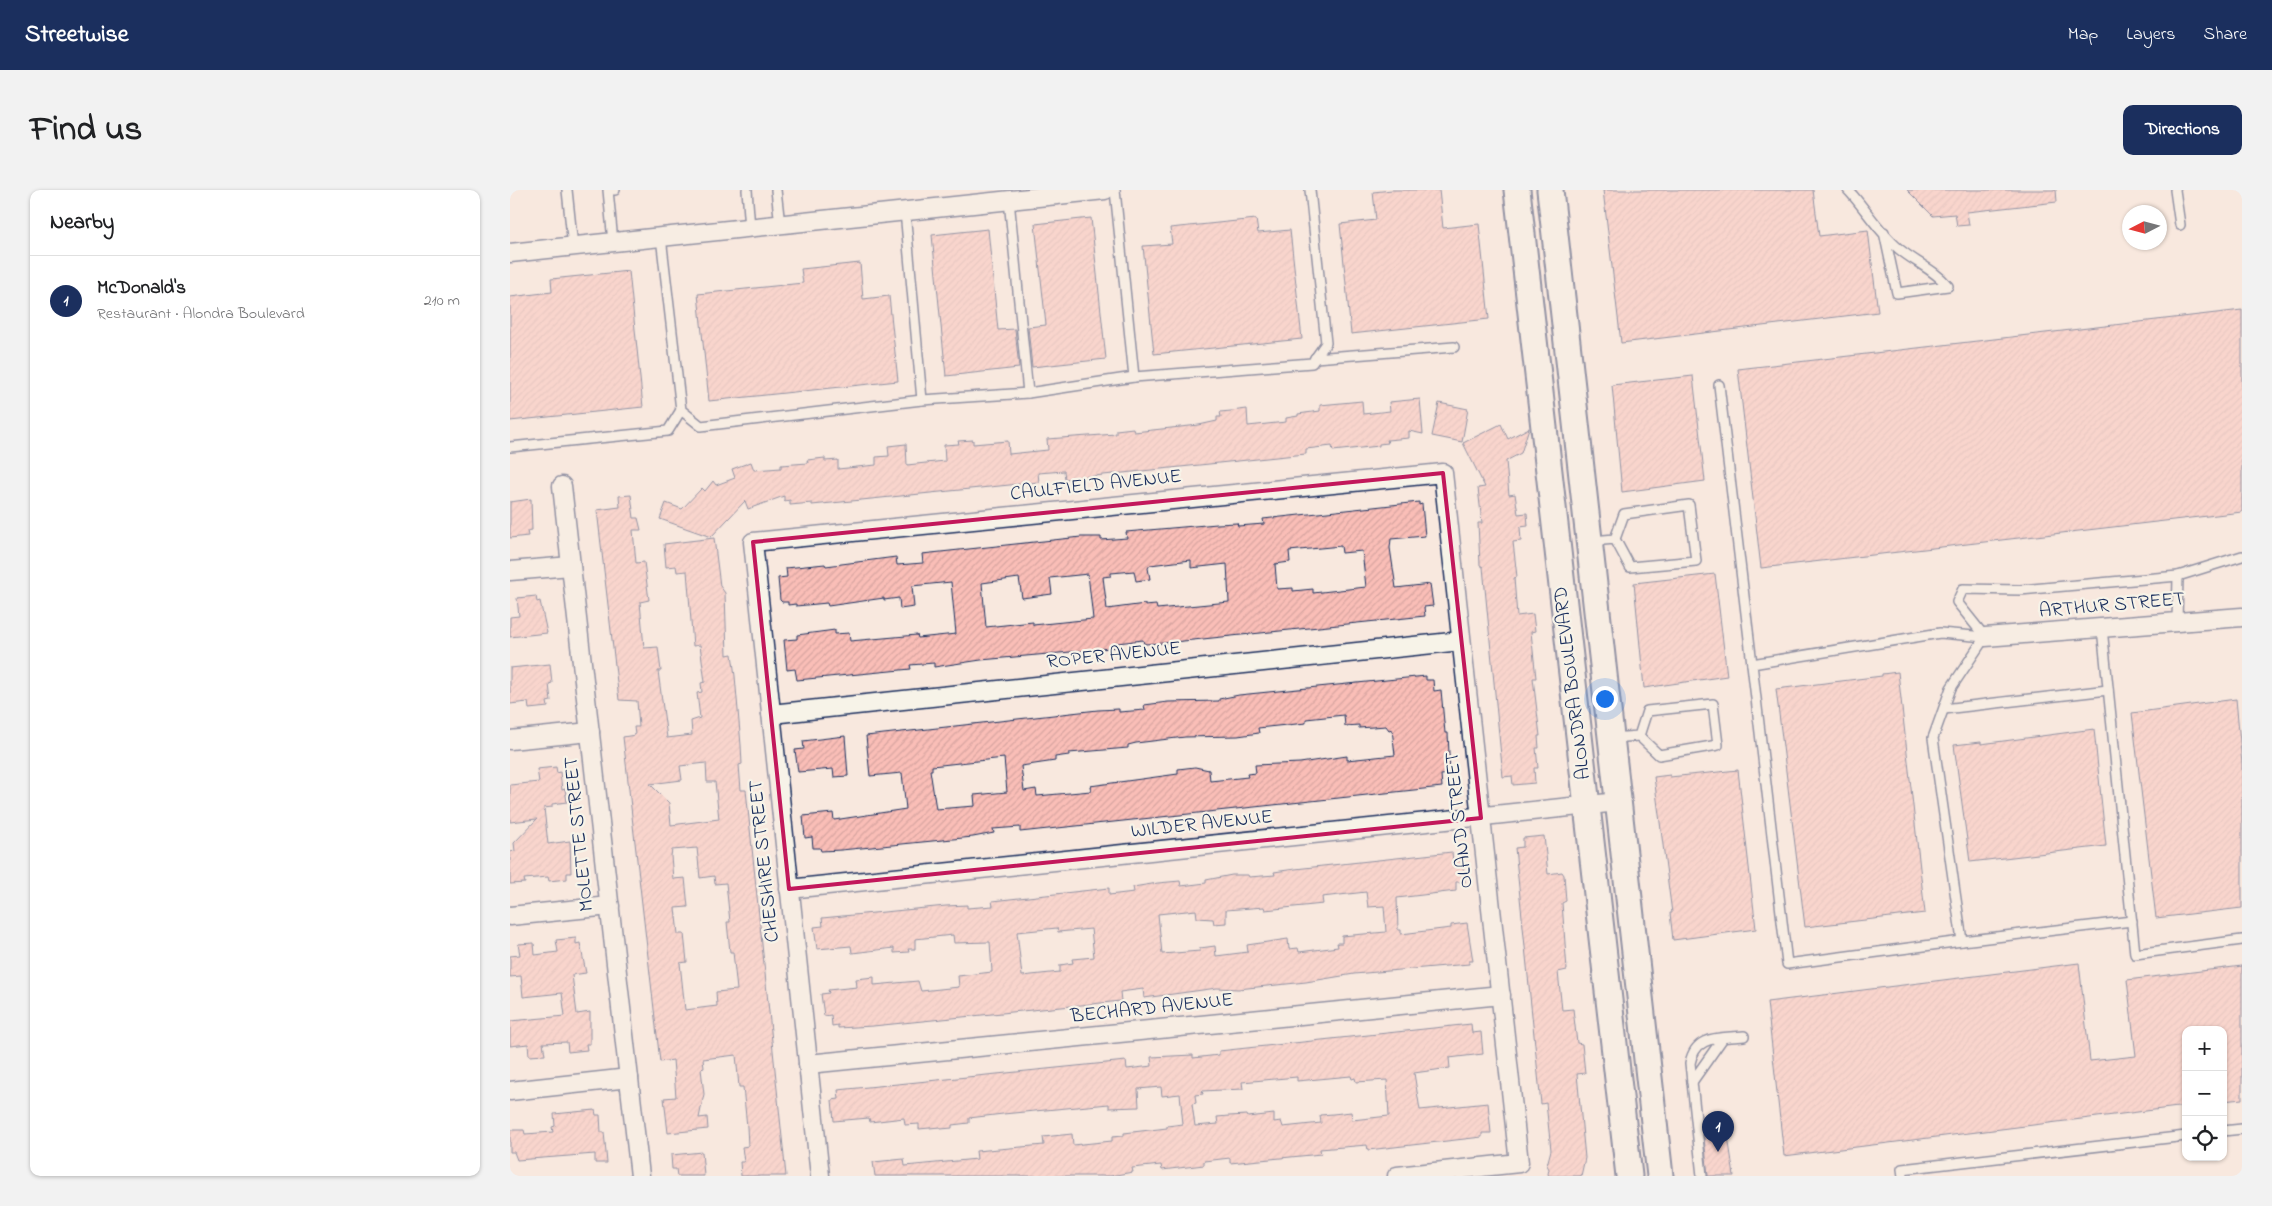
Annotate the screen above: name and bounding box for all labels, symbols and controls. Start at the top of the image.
text: Streetwise [25,18,129,53]
text: Map [2068,22,2098,48]
text: Layers [2126,22,2176,48]
text: Share [2204,22,2247,48]
text: Find us [30,105,142,156]
button: Directions [2123,105,2242,155]
north arrow [2122,205,2167,250]
text: Nearby [50,208,114,238]
text: McDonald's [97,275,186,302]
text: 1 [63,289,69,313]
text: 210 m [424,289,460,313]
text: Restaurant · Alondra Boulevard [97,302,305,326]
street label: CAULFIELD AVENUE [1009,463,1183,509]
street label: ALONDRA BOULEVARD [1547,585,1599,781]
street label: ARTHUR STREET [2038,585,2186,627]
street label: ROPER AVENUE [1045,635,1183,677]
your location [1592,686,1618,712]
street label: OLAND STREET [1438,750,1482,890]
street label: MOLETTE STREET [557,755,603,913]
street label: CHESHIRE STREET [742,778,788,944]
street label: WILDER AVENUE [1130,803,1274,847]
street label: BECHARD AVENUE [1068,986,1235,1032]
map controls [2182,1026,2227,1161]
button: + [2182,1026,2227,1071]
button: − [2182,1071,2227,1116]
pin: 1 [1702,1111,1734,1152]
button: locate [2182,1116,2227,1161]

